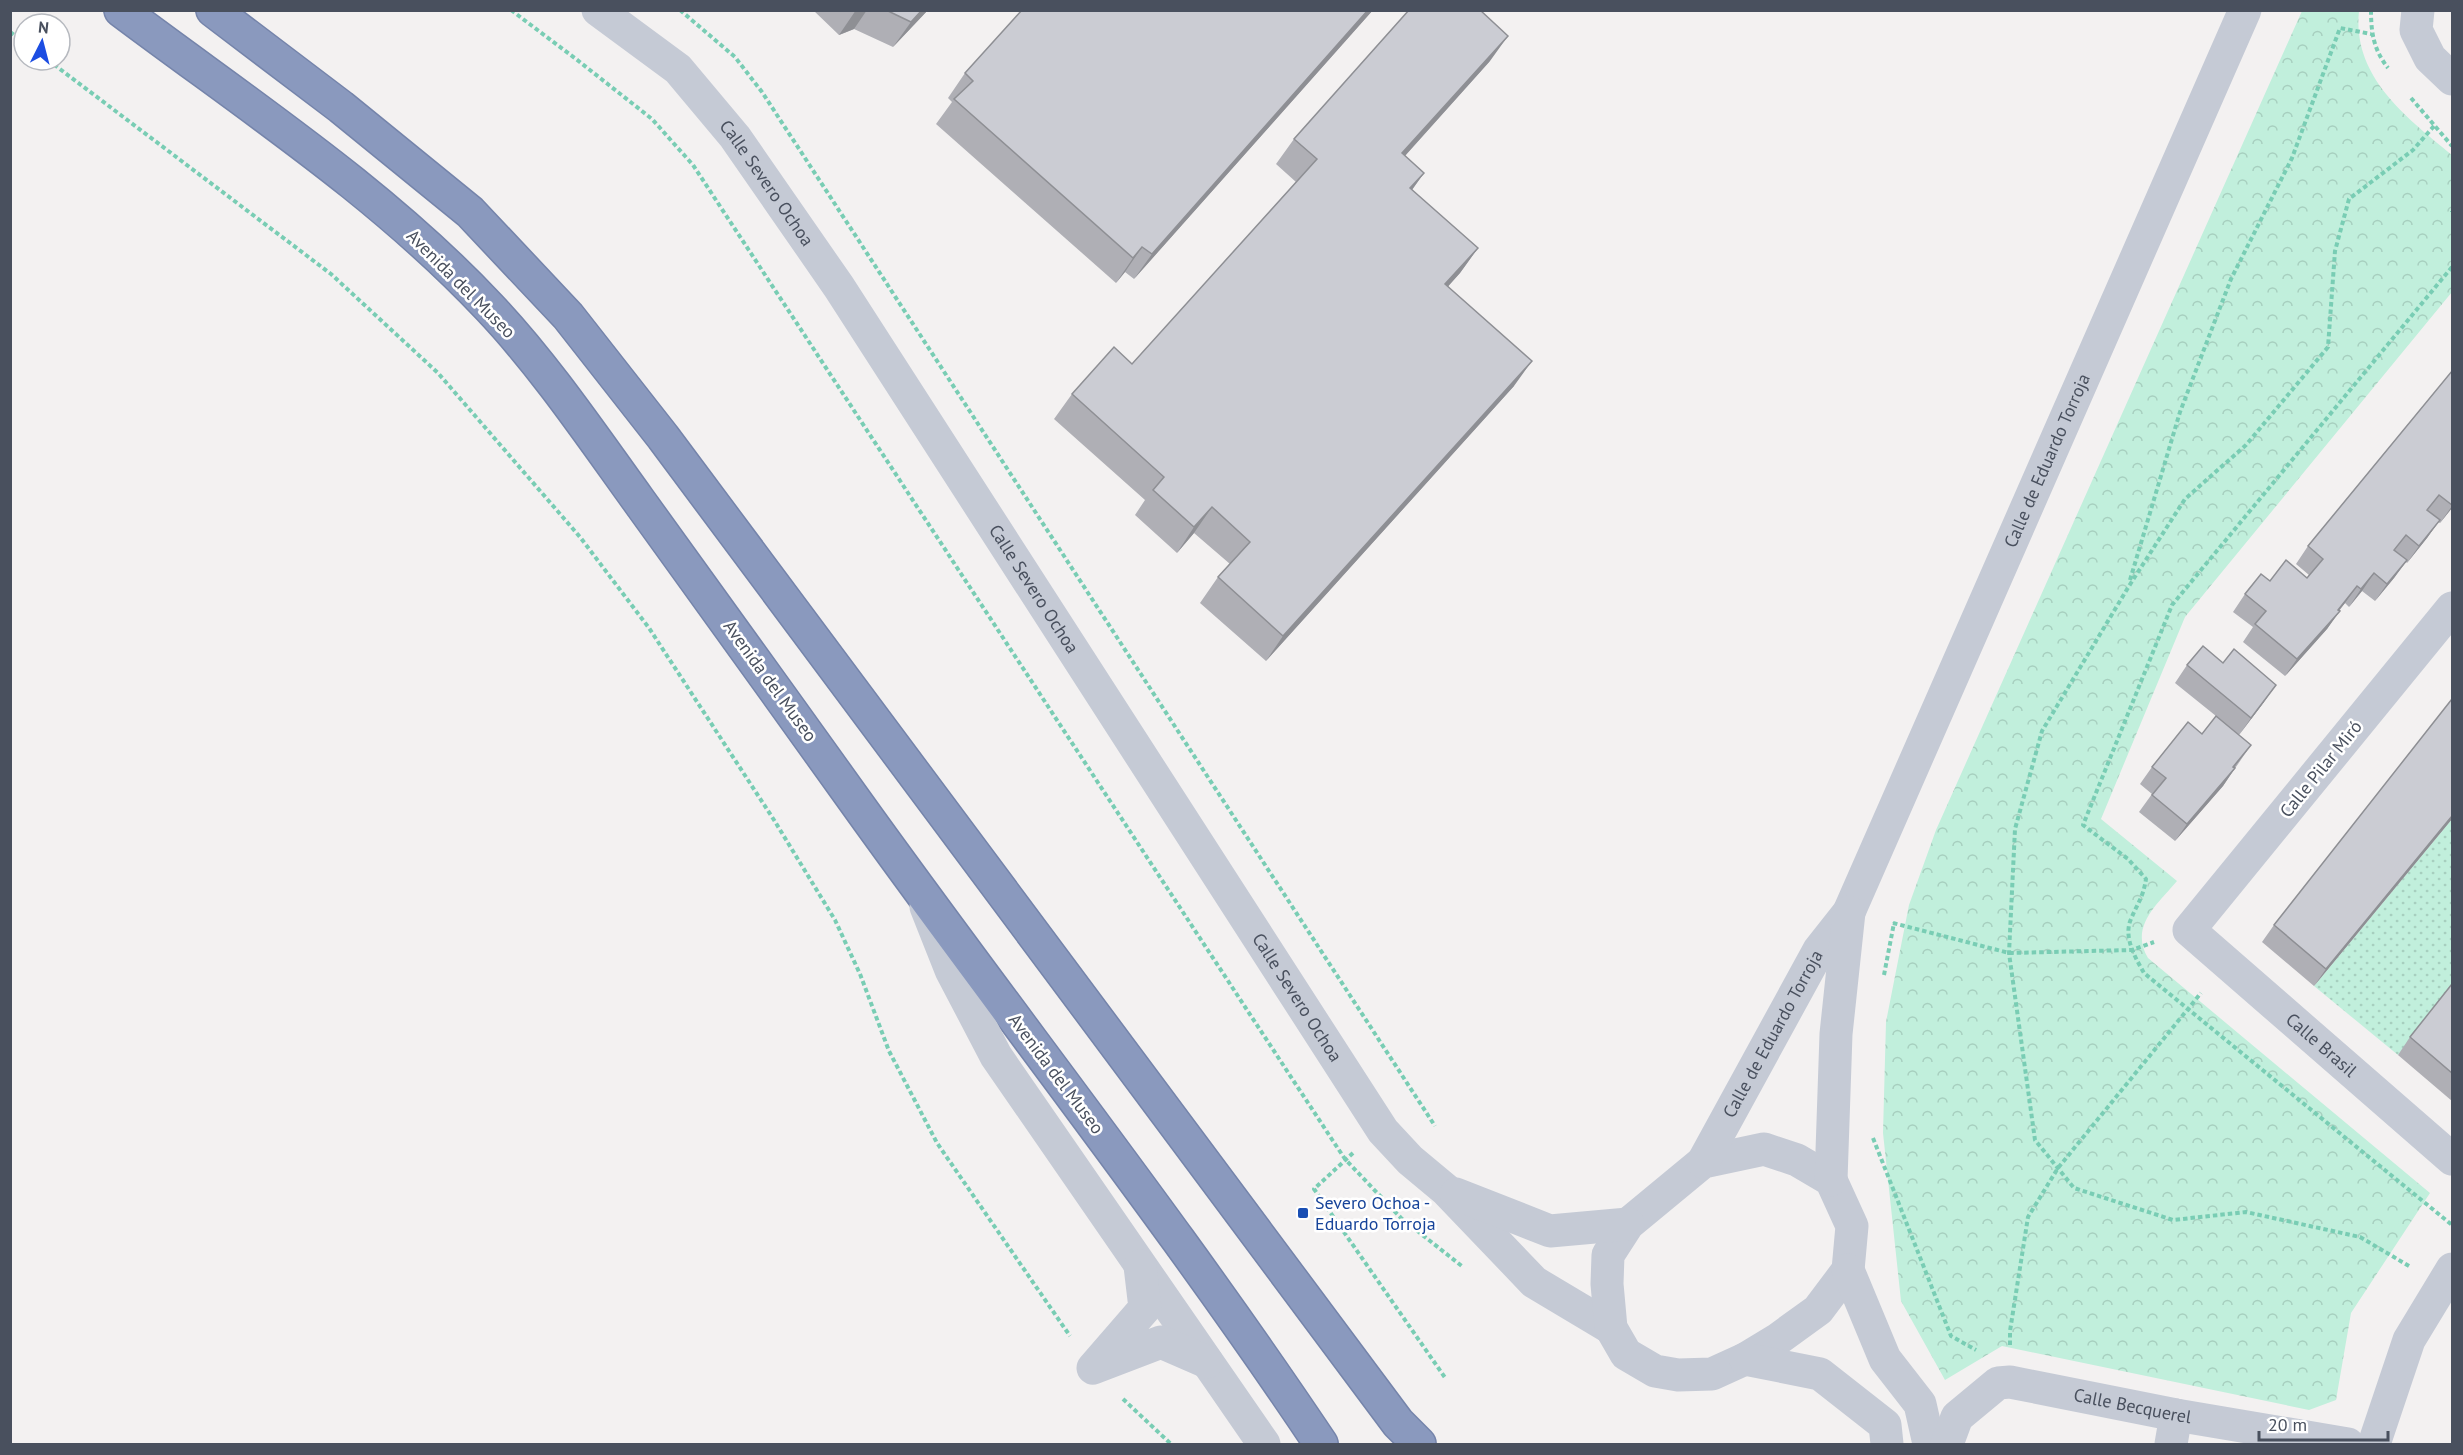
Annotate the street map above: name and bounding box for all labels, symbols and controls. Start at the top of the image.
north arrow [12,12,72,72]
text: N [37,17,50,38]
street label: Calle Severo Ochoa [715,115,819,250]
street label: Avenida del Museo [402,224,521,343]
street label: Calle de Eduardo Torroja [1998,370,2095,551]
street label: Calle Severo Ochoa [984,520,1084,658]
street label: Avenida del Museo [719,615,822,746]
street label: Calle Pilar Miró [2274,716,2367,822]
street label: Calle Severo Ochoa [1247,928,1347,1066]
street label: Calle de Eduardo Torroja [1717,946,1828,1122]
street label: Calle Brasil [2281,1008,2362,1082]
street label: Avenida del Museo [1004,1009,1109,1138]
place label: Severo Ochoa - Eduardo Torroja [1315,1191,1436,1235]
marker: Severo Ochoa - Eduardo Torroja [1296,1206,1310,1220]
street label: Calle Becquerel [2072,1383,2194,1429]
scale bar [2259,1404,2388,1442]
text: 20 m [2268,1413,2307,1436]

